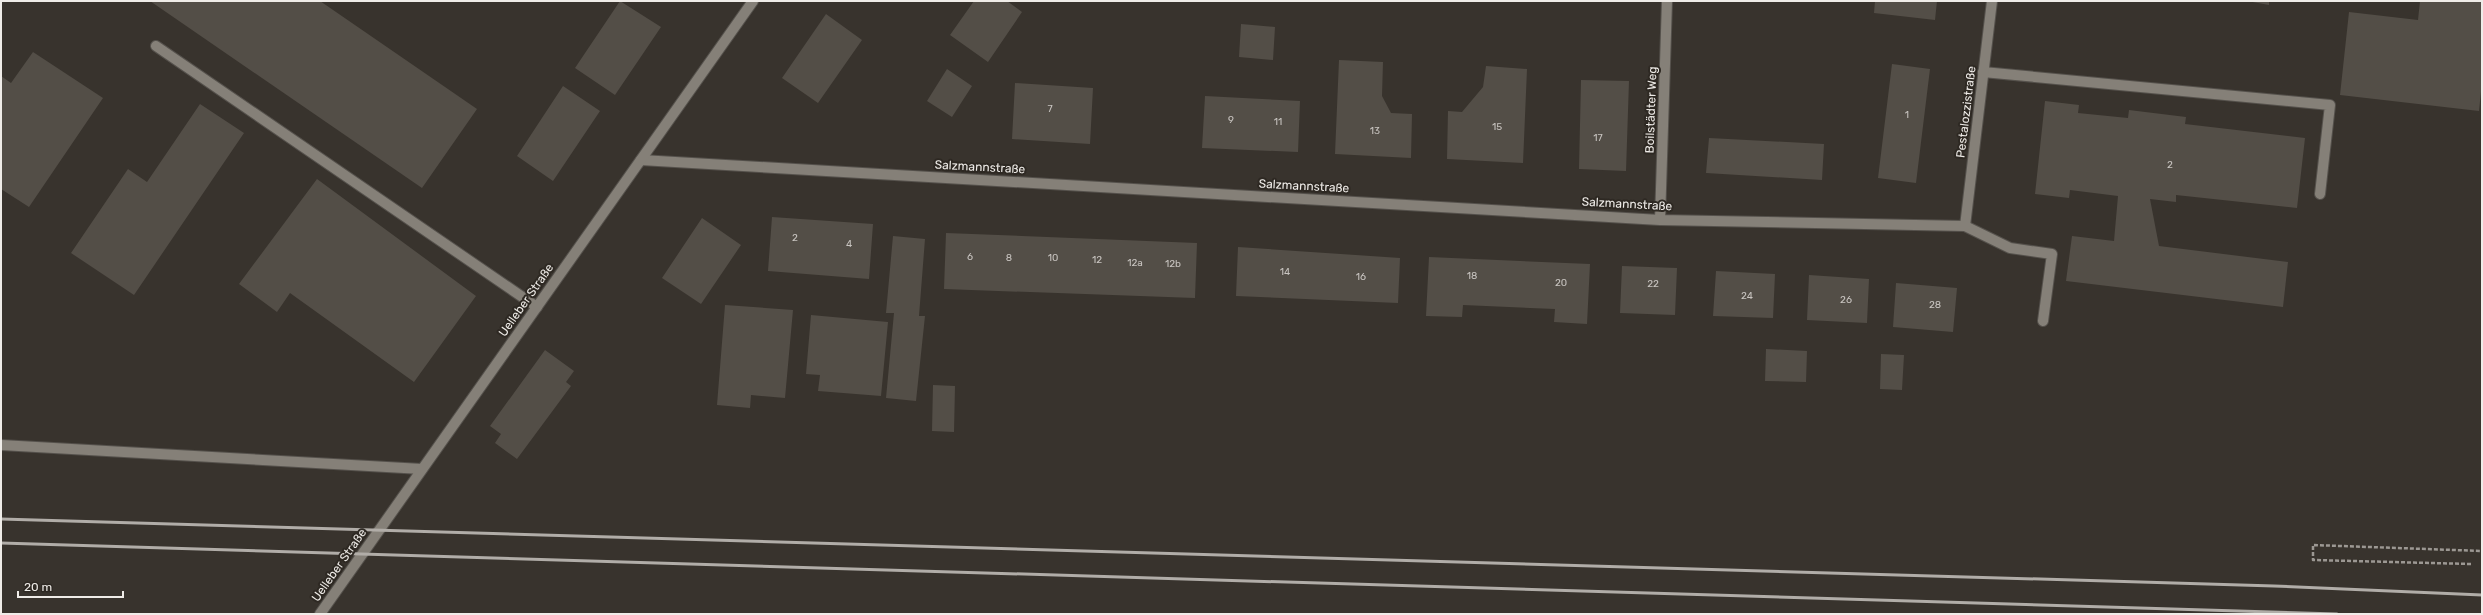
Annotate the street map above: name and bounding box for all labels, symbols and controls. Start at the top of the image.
street label: Pestalozzistraße [1953,65,1979,159]
street label: Boilstädter Weg [1642,66,1660,154]
house number: 7 [1047,103,1053,115]
house number: 1 [1905,109,1909,121]
house number: 9 [1228,114,1234,126]
house number: 11 [1274,116,1282,128]
house number: 15 [1492,121,1502,133]
house number: 13 [1370,125,1380,137]
house number: 17 [1593,132,1603,144]
street label: Salzmannstraße [934,158,1026,176]
house number: 2 [2167,159,2173,171]
street label: Salzmannstraße [1258,177,1350,195]
street label: Salzmannstraße [1581,195,1673,213]
house number: 2 [792,232,798,244]
house number: 4 [846,238,852,250]
house number: 6 [967,251,973,263]
house number: 8 [1006,252,1012,264]
house number: 10 [1048,252,1058,264]
house number: 12 [1092,254,1102,266]
house number: 12a [1127,257,1143,269]
house number: 12b [1165,258,1181,270]
street label: Uelleber Straße [496,261,556,339]
house number: 14 [1280,266,1290,278]
house number: 18 [1467,270,1477,282]
house number: 16 [1356,271,1366,283]
house number: 20 [1555,277,1567,289]
house number: 22 [1647,278,1659,290]
house number: 24 [1741,290,1753,302]
house number: 26 [1840,294,1852,306]
house number: 28 [1929,299,1941,311]
street label: Uelleber Straße [309,526,369,604]
scale bar [18,573,123,599]
text: 20 m [24,580,52,594]

